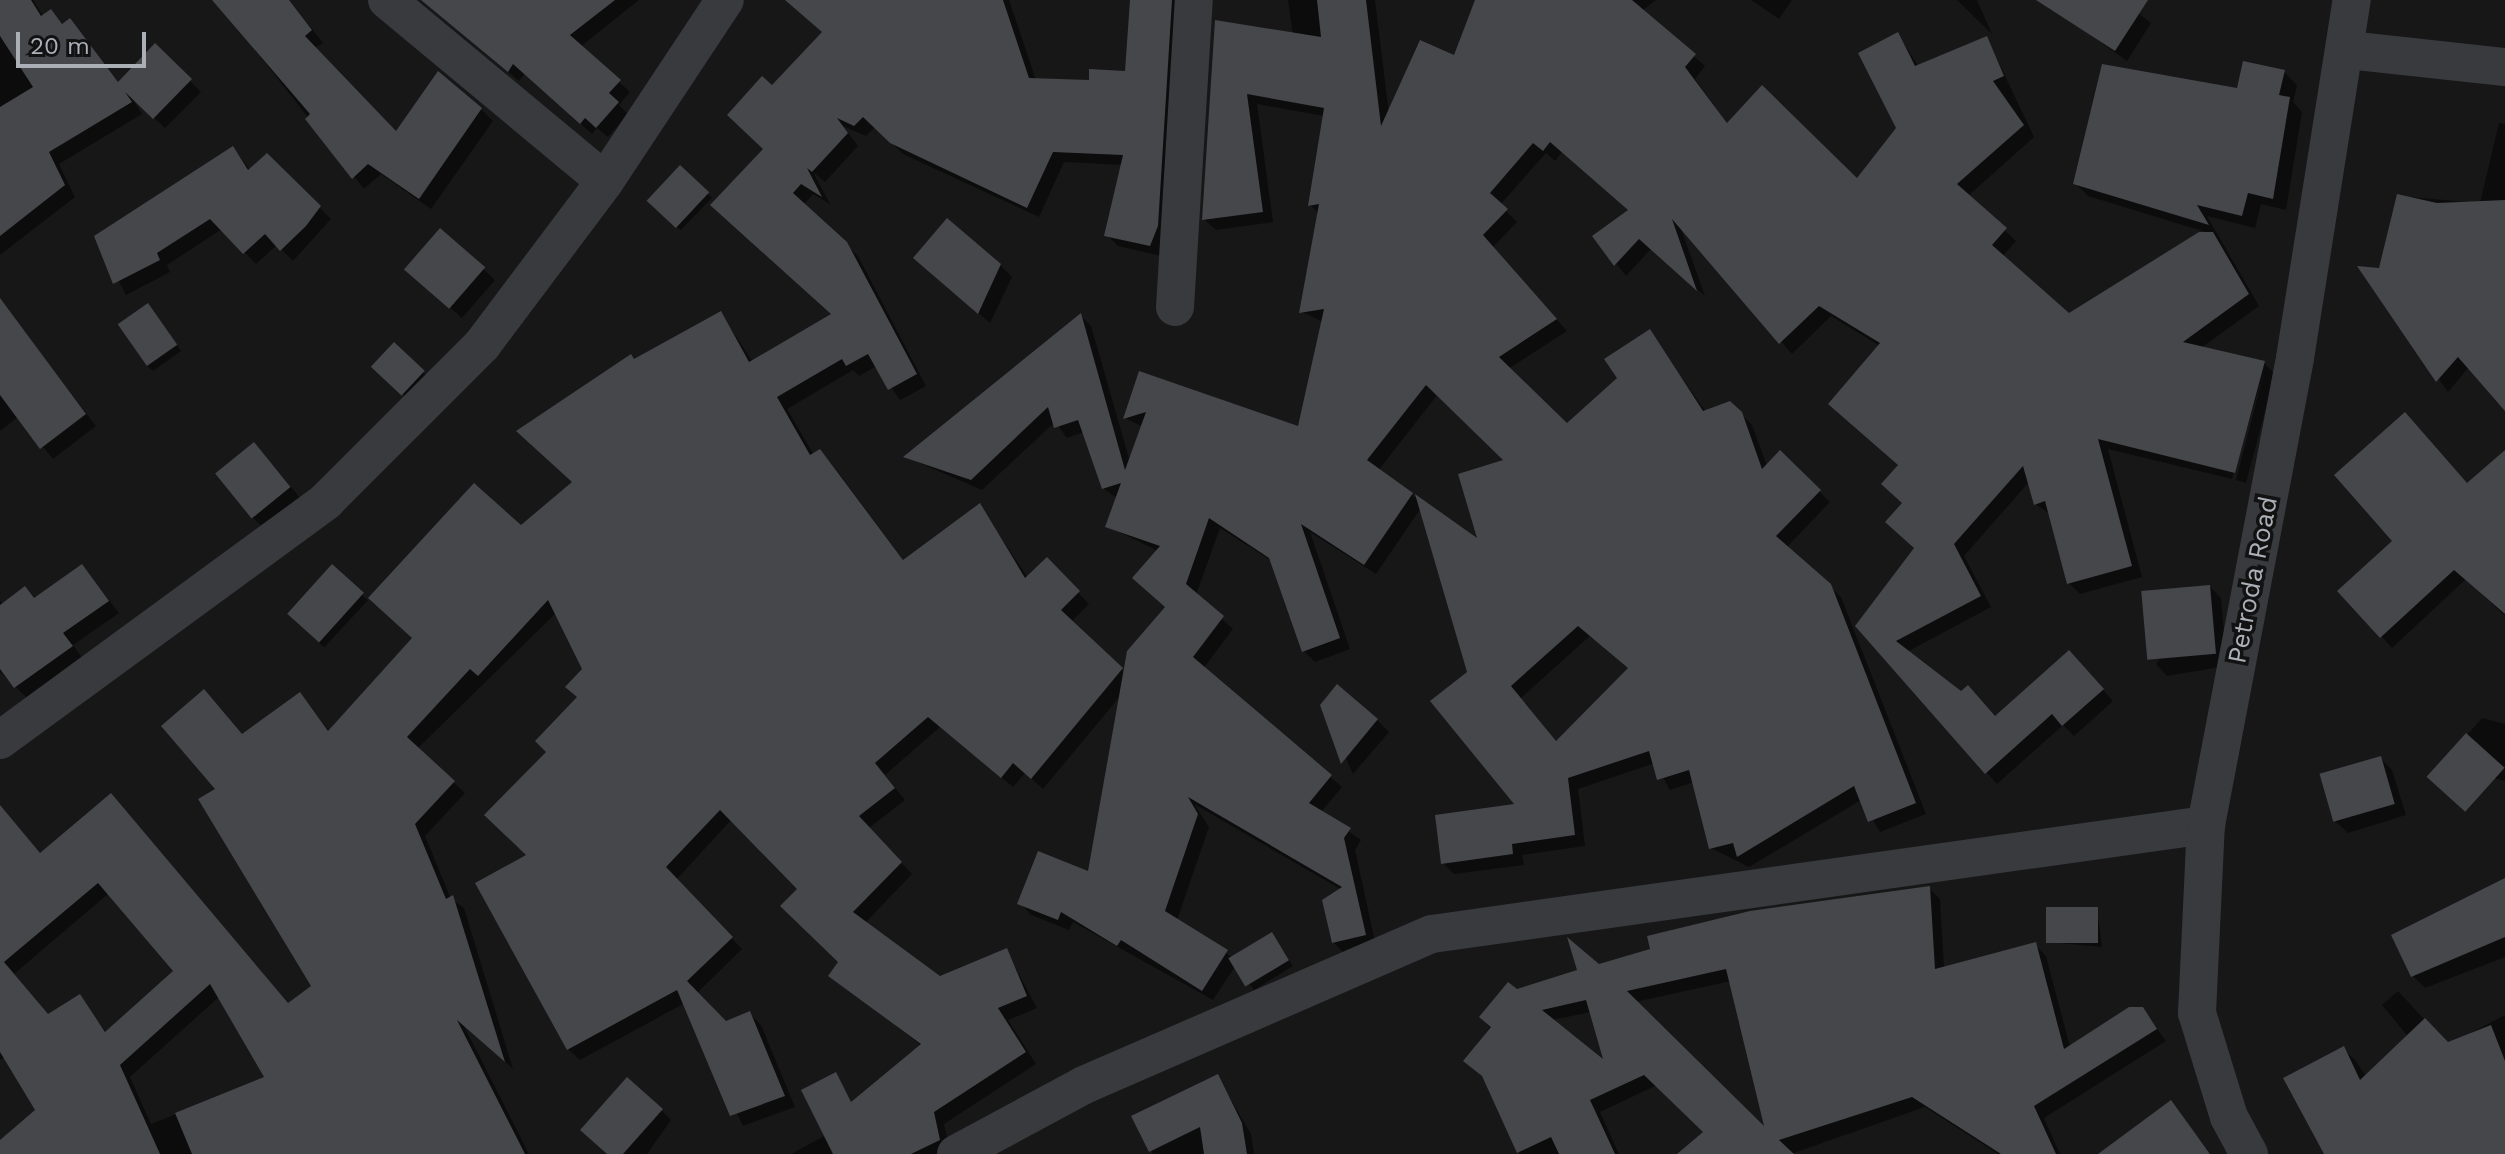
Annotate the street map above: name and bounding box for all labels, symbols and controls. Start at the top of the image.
scale bar [20,16,150,66]
text: 20 m [30,32,90,60]
street label: Petroda Road [2221,493,2285,667]

